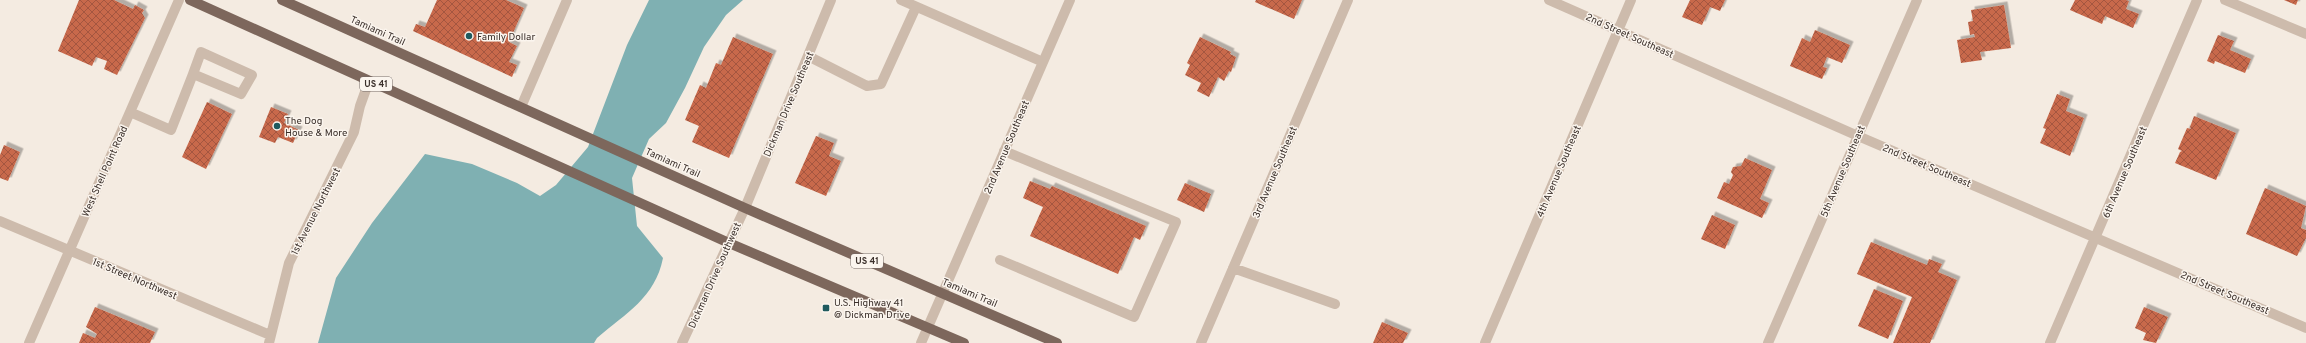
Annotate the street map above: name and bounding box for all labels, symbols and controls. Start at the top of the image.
street label: 2nd Street Southeast [1583,11,1676,62]
street label: Tamiami Trail [348,13,407,49]
marker: Family Dollar [464,31,474,41]
place label: Family Dollar [477,31,535,44]
street label: Dickman Drive Southeast [761,50,818,159]
road number: US 41 [360,77,392,91]
street label: 2nd Avenue Southeast [982,99,1033,196]
place label: The Dog House & More [285,115,347,140]
marker: The Dog House & More [272,121,282,131]
street label: West Shell Point Road [79,124,131,219]
street label: 4th Avenue Southeast [1534,124,1585,219]
street label: 5th Avenue Southeast [1818,124,1869,219]
street label: 3rd Avenue Southeast [1250,125,1301,220]
street label: 6th Avenue Southeast [2100,125,2151,220]
street label: 2nd Street Southeast [1880,142,1973,191]
street label: Tamiami Trail [643,145,702,181]
street label: 1st Avenue Northwest [289,166,344,257]
street label: Dickman Drive Southwest [686,220,745,331]
road number: US 41 [851,254,883,268]
street label: 1st Street Northwest [90,256,179,303]
street label: 2nd Street Southeast [2178,269,2271,318]
street label: Tamiami Trail [940,276,999,311]
place label: U.S. Highway 41 @ Dickman Drive [834,297,910,322]
marker: U.S. Highway 41 @ Dickman Drive [821,303,831,313]

